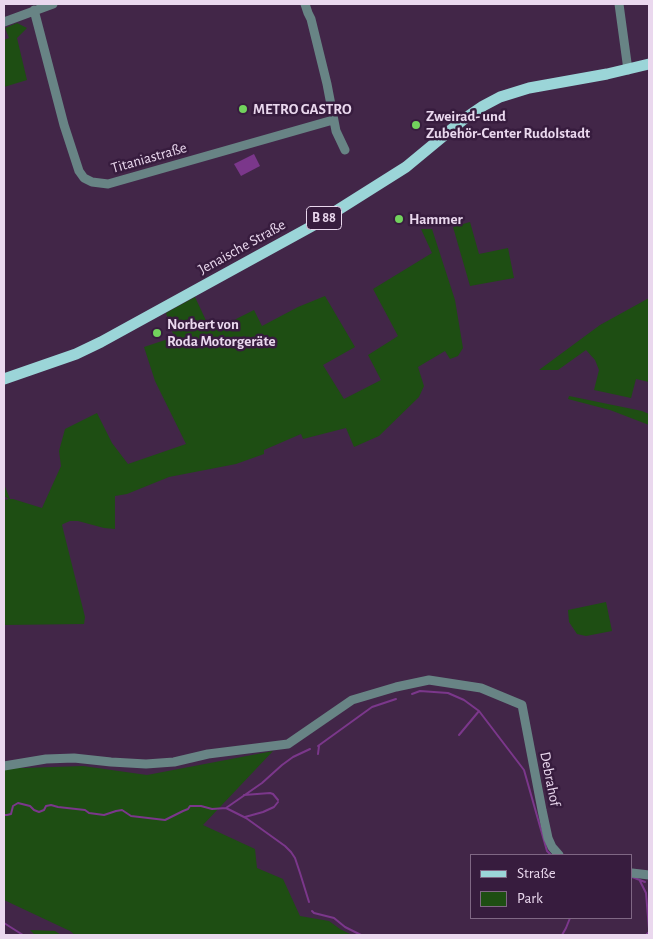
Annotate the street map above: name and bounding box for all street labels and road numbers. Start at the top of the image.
street label: Titaniastraße [109,139,189,177]
road number: B 88 [306,207,342,230]
street label: Jenaische Straße [195,216,289,278]
street label: Debrahof [536,750,564,808]

